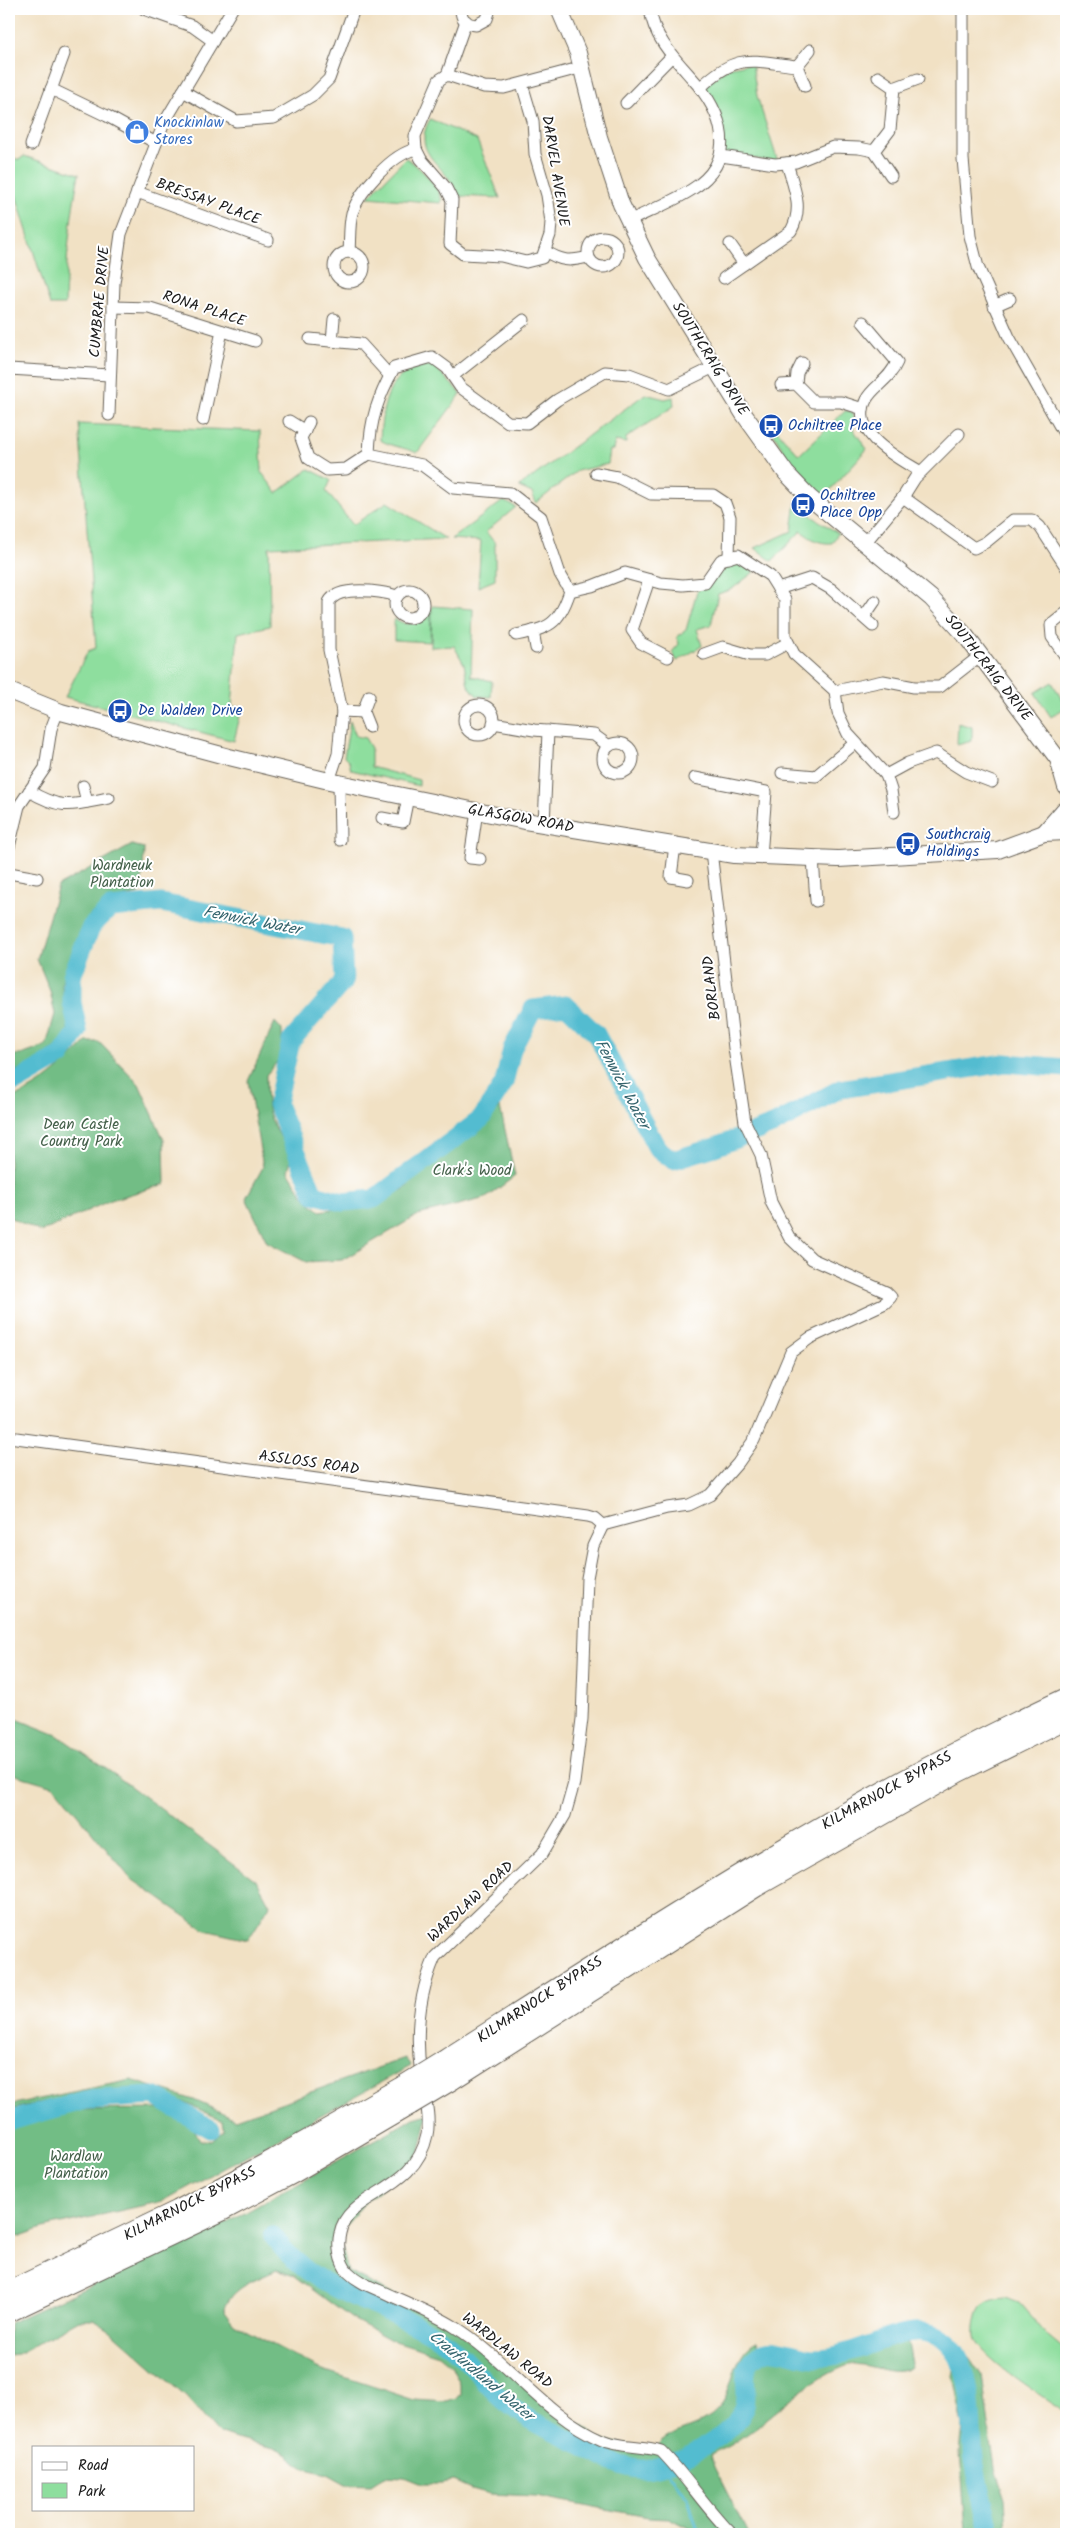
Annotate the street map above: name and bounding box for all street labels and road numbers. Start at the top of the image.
street label: DARVEL AVENUE [534,114,576,230]
street label: BRESSAY PLACE [152,172,265,233]
street label: CUMBRAE DRIVE [83,244,117,359]
street label: RONA PLACE [159,284,250,334]
street label: SOUTHCRAIG DRIVE [665,297,755,422]
street label: SOUTHCRAIG DRIVE [938,609,1038,728]
street label: GLASGOW ROAD [466,798,576,840]
street label: BORLAND [696,954,728,1022]
street label: ASSLOSS ROAD [257,1444,361,1482]
street label: KILMARNOCK BYPASS [817,1745,957,1837]
street label: WARDLAW ROAD [422,1855,520,1949]
street label: KILMARNOCK BYPASS [472,1950,608,2050]
street label: KILMARNOCK BYPASS [120,2160,261,2248]
street label: WARDLAW ROAD [456,2307,558,2395]

